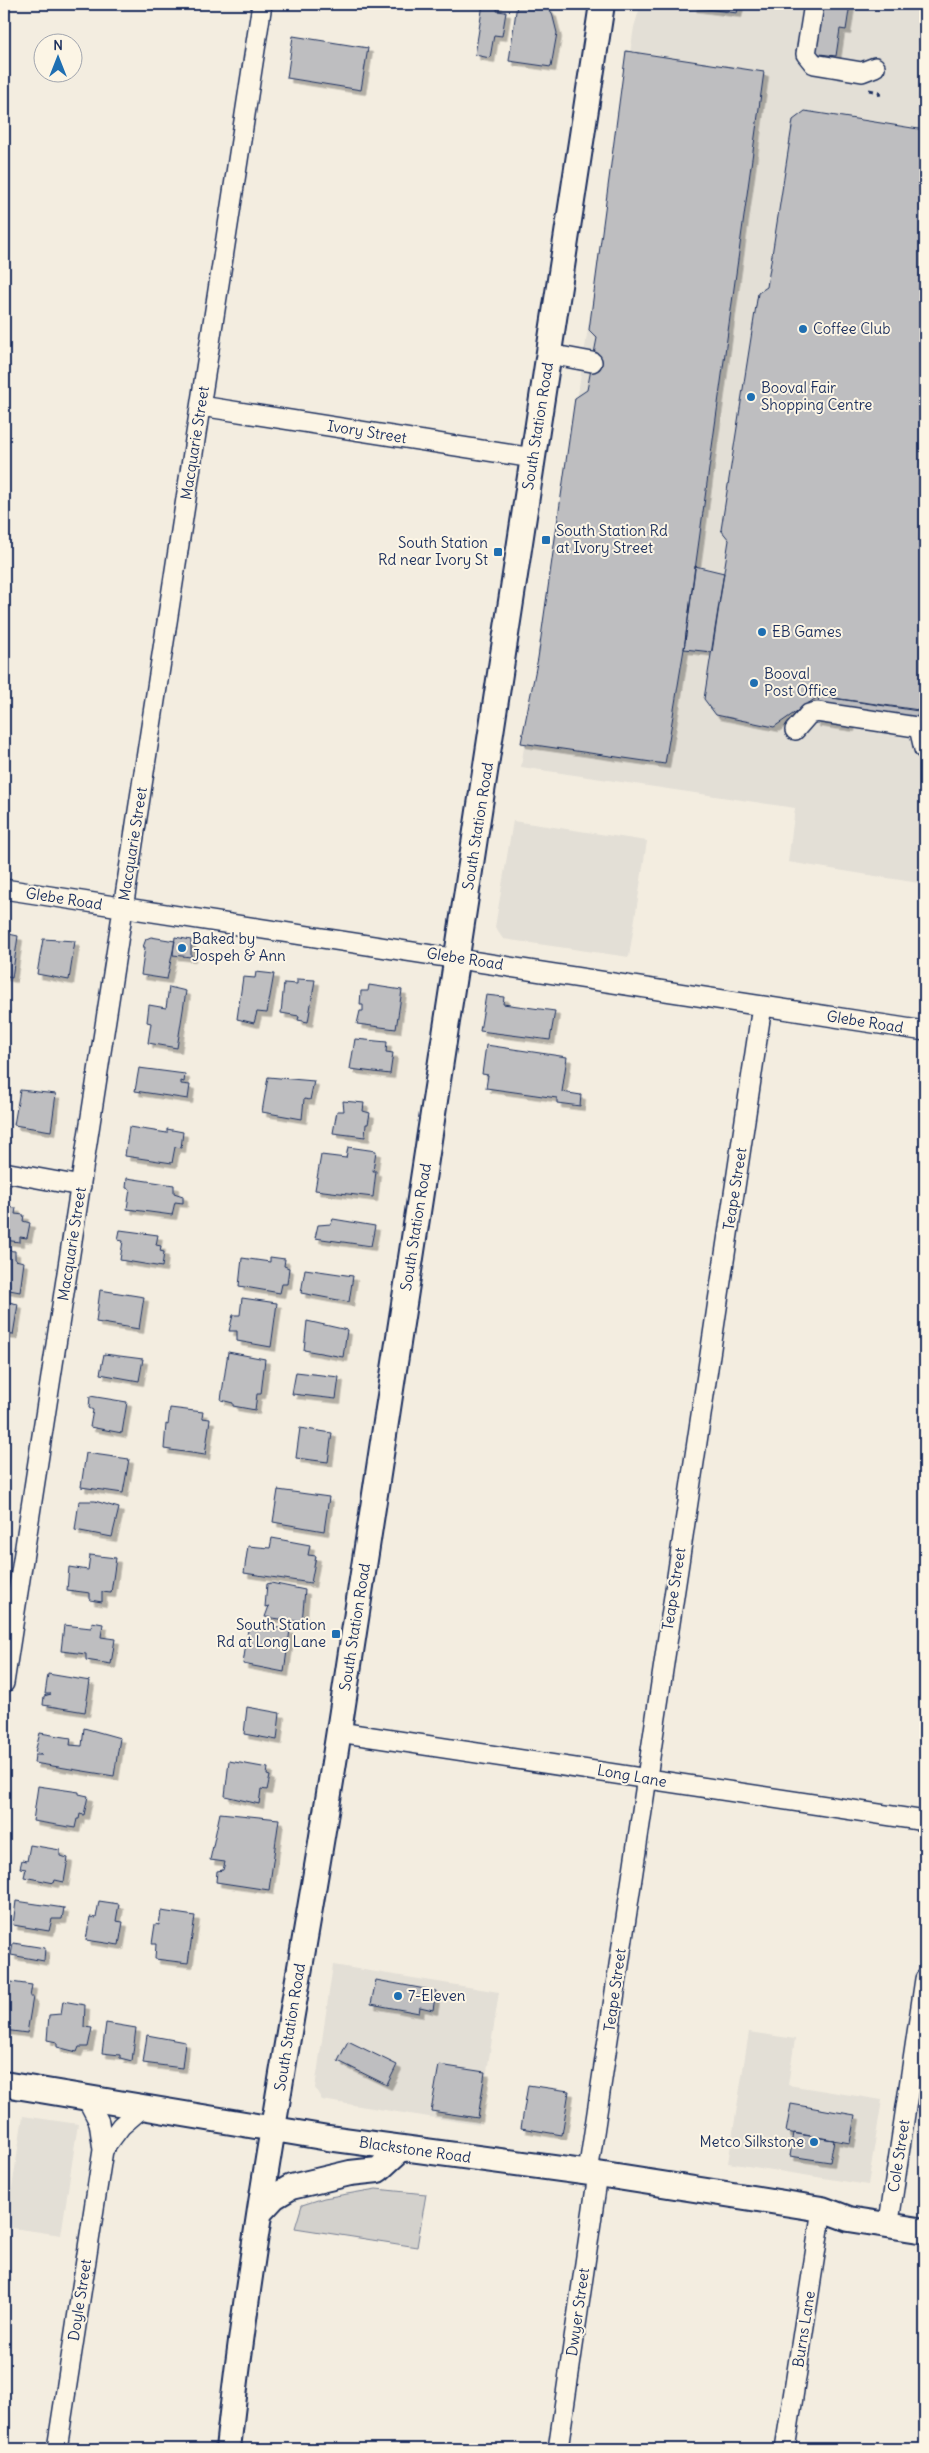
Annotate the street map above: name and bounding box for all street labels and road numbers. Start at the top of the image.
street label: South Station Road [518,361,557,491]
street label: Macquarie Street [176,385,213,501]
street label: Ivory Street [326,416,408,447]
street label: South Station Road [458,761,497,891]
street label: Macquarie Street [114,786,151,902]
street label: Glebe Road [24,883,104,914]
street label: Glebe Road [425,943,505,974]
street label: Glebe Road [825,1006,905,1037]
street label: Teape Street [719,1146,750,1232]
street label: South Station Road [396,1162,435,1292]
street label: Macquarie Street [53,1186,90,1302]
street label: Teape Street [658,1546,689,1632]
street label: South Station Road [335,1562,374,1692]
street label: Long Lane [596,1760,668,1791]
street label: Teape Street [599,1947,630,2033]
street label: South Station Road [270,1962,309,2092]
street label: Cole Street [883,2118,914,2194]
street label: Blackstone Road [358,2132,472,2167]
street label: Doyle Street [64,2258,95,2342]
street label: Dwyer Street [562,2267,593,2357]
street label: Burns Lane [788,2289,819,2369]

